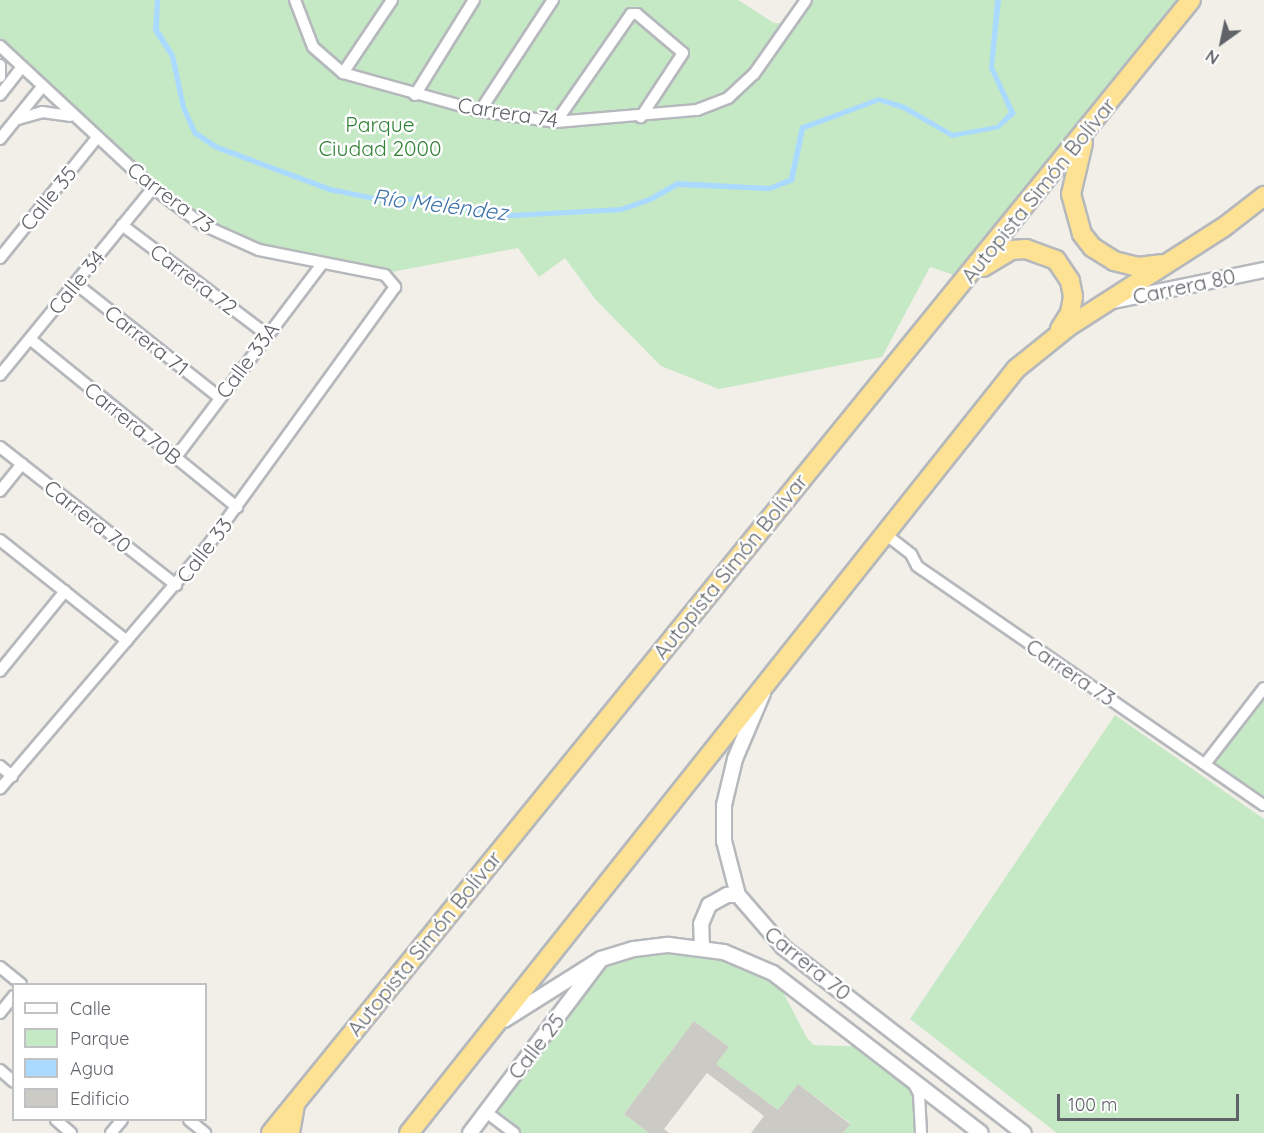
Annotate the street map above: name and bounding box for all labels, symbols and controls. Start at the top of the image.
north arrow [1192,12,1252,72]
text: N [1202,46,1223,69]
street label: Carrera 74 [456,92,560,132]
street label: Autopista Simón Bolívar [955,92,1121,288]
park label: Parque Ciudad 2000 [318,111,442,161]
street label: Carrera 73 [123,156,219,238]
street label: Calle 35 [14,161,82,235]
water label: Río Meléndez [371,184,509,226]
street label: Carrera 72 [145,238,243,320]
street label: Calle 34 [42,245,110,319]
street label: Carrera 80 [1130,263,1238,309]
street label: Carrera 71 [100,299,194,381]
street label: Calle 33A [210,317,284,403]
street label: Carrera 70B [80,376,186,470]
street label: Autopista Simón Bolívar [647,468,813,664]
street label: Carrera 70 [39,474,137,558]
street label: Calle 33 [171,512,237,588]
street label: Carrera 73 [1022,633,1120,711]
street label: Autopista Simón Bolívar [341,845,507,1041]
street label: Carrera 70 [760,921,856,1005]
legend [12,983,207,1121]
text: Calle [70,997,111,1020]
street label: Calle 25 [503,1008,569,1084]
text: Parque [70,1027,129,1050]
text: Agua [70,1057,114,1080]
scale bar [1060,1082,1242,1120]
text: Edificio [70,1087,129,1110]
text: 100 m [1068,1093,1117,1116]

